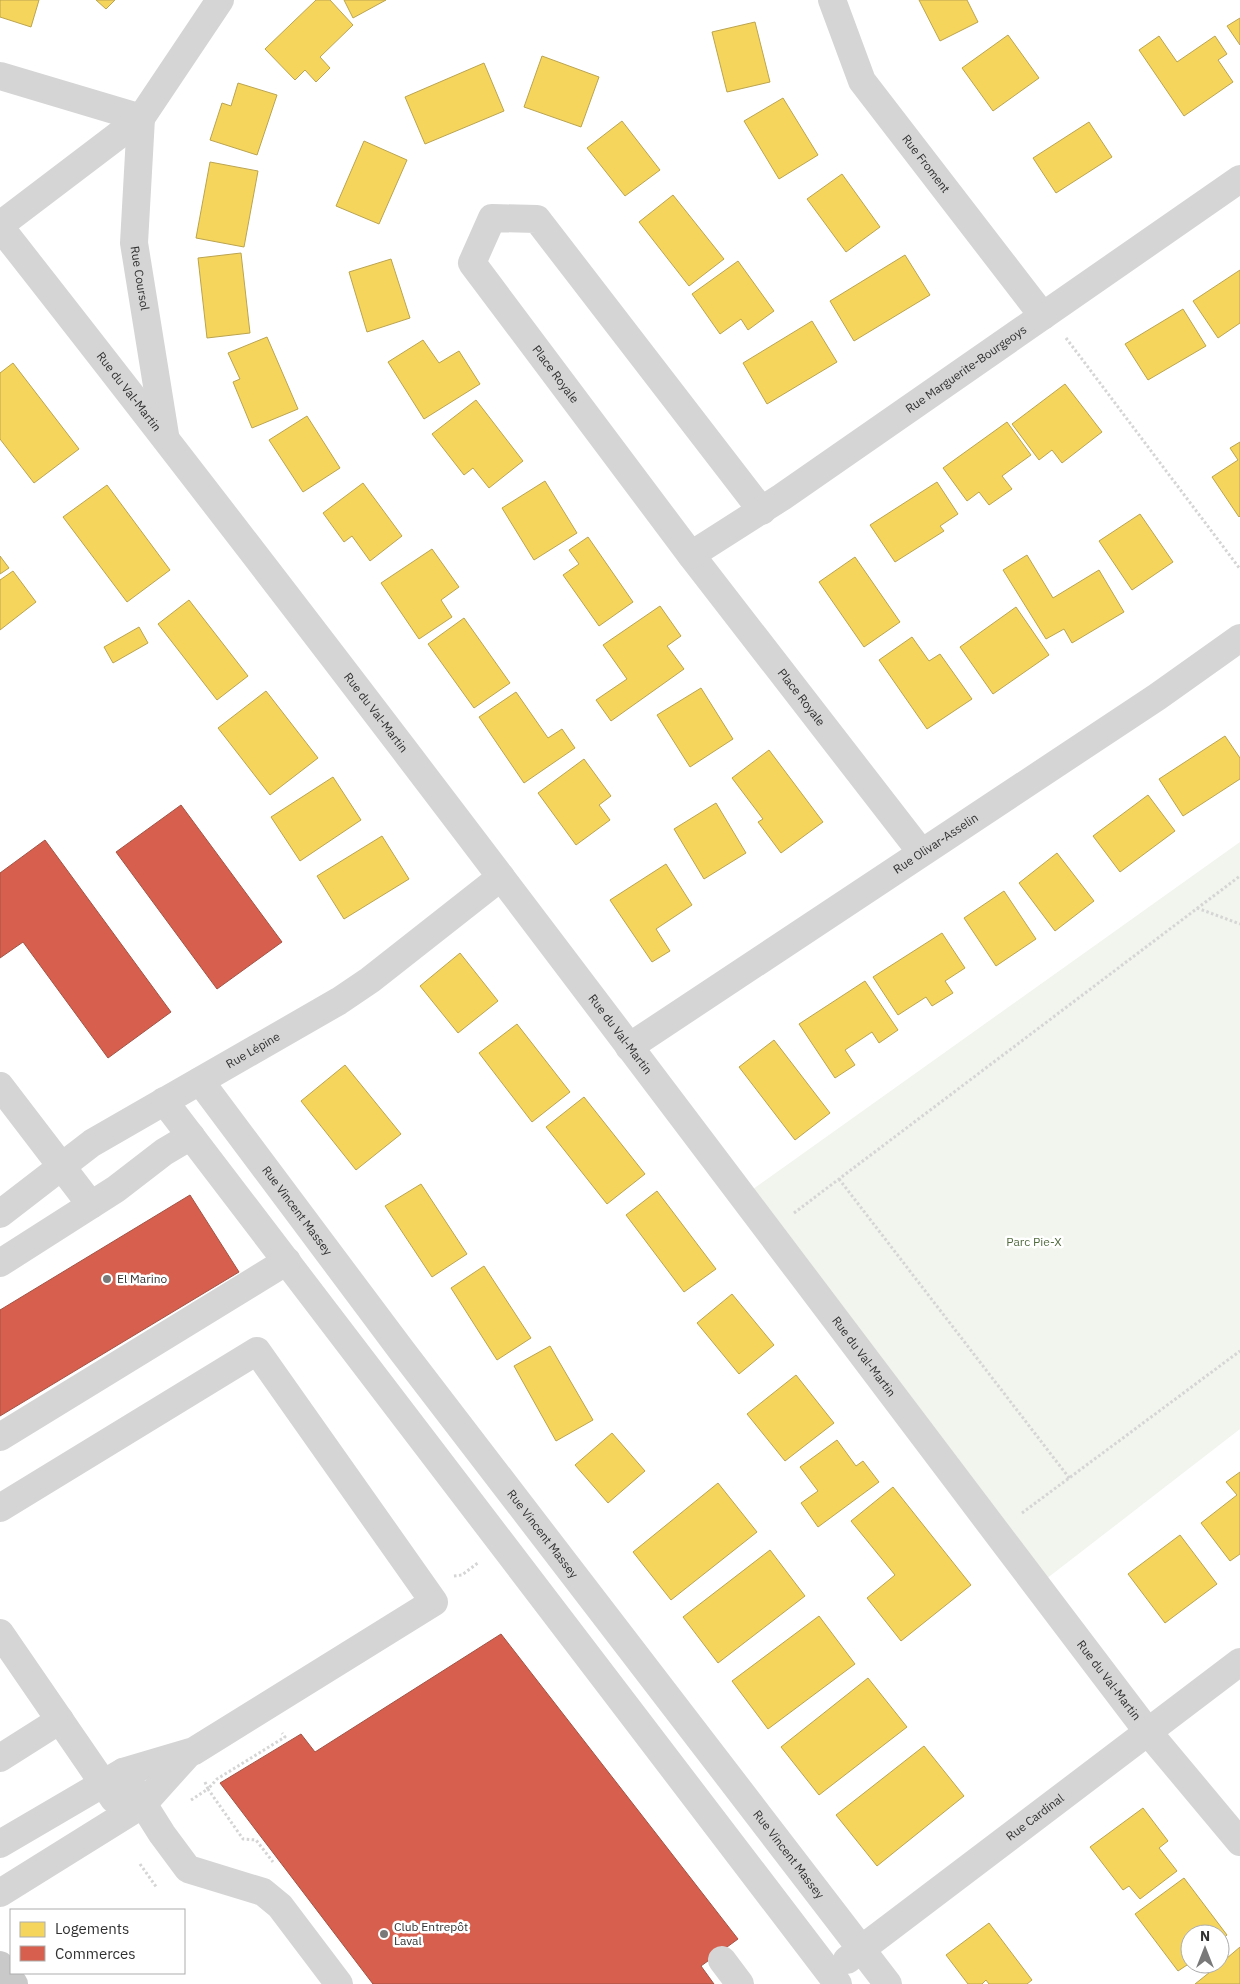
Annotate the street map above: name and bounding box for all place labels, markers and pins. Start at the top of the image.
place label: El Marino [117,1271,167,1286]
marker: El Marino [101,1273,113,1285]
place label: Club Entrepôt Laval [394,1919,468,1948]
marker: Club Entrepôt Laval [378,1928,390,1940]

